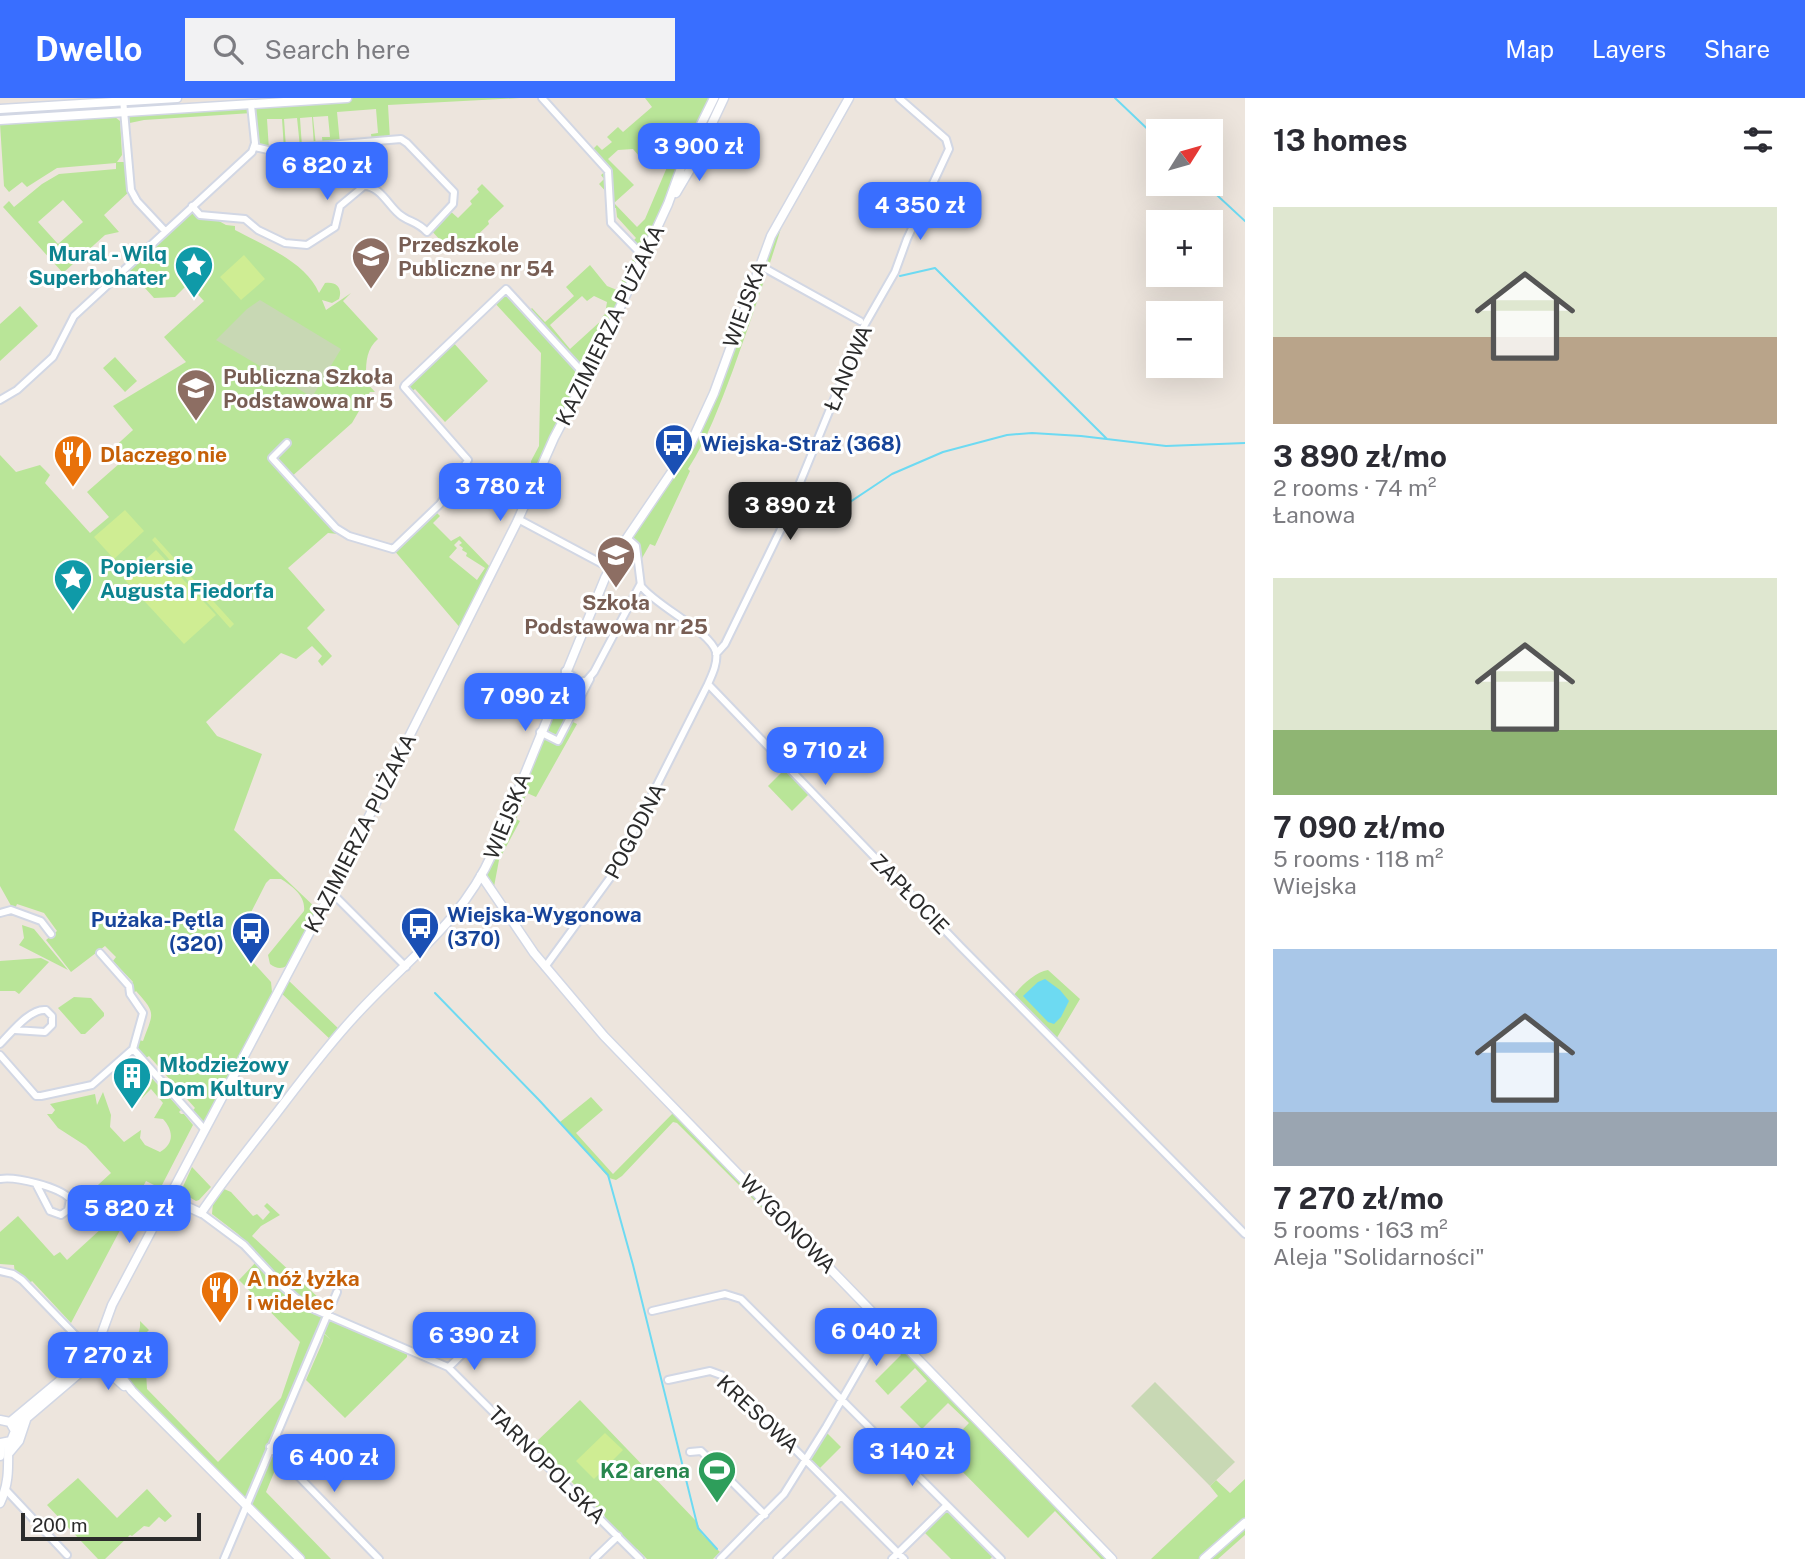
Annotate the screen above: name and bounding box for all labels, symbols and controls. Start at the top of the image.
search box [185,18,675,81]
text: Dwello [35,30,143,68]
icon: search [209,30,247,68]
text: Search here [265,34,411,65]
text: Map [1505,35,1554,63]
text: Layers [1592,35,1666,63]
text: Share [1704,35,1770,63]
north arrow [1146,119,1223,196]
map controls [1146,119,1223,378]
icon: filters [1739,121,1777,159]
text: 13 homes [1273,122,1408,158]
pin: 3 900 zł [627,123,771,183]
text: 3 900 zł [654,132,744,159]
pin: 6 820 zł [255,142,399,202]
text: 6 820 zł [282,151,372,178]
pin: 4 350 zł [848,183,992,242]
text: 4 350 zł [874,191,966,218]
button: + [1146,210,1223,287]
street label: KAZIMIERZA PUŻAKA [550,220,670,430]
place label: Przedszkole Publiczne nr 54 [398,232,554,281]
school or university icon: Przedszkole Publiczne nr 54 [350,235,392,290]
place label: Mural - Wilq Superbohater [29,241,167,290]
place icon: Mural - Wilq Superbohater [173,244,215,299]
icon: home [1462,253,1588,379]
street label: WIEJSKA [718,257,772,351]
button: − [1146,301,1223,378]
street label: ŁANOWA [819,321,877,415]
place label: Publiczna Szkoła Podstawowa nr 5 [223,364,393,413]
school or university icon: Publiczna Szkoła Podstawowa nr 5 [175,367,217,422]
bus stop icon: Wiejska-Straż (368) [653,422,695,477]
place label: Wiejska-Straż (368) [701,431,902,456]
restaurant icon: Dlaczego nie [52,433,94,488]
text: 3 890 zł/mo [1273,438,1447,474]
place label: Dlaczego nie [100,442,227,467]
pin: 3 780 zł [428,464,572,523]
text: 3 780 zł [455,472,545,499]
text: 2 rooms · 74 m² [1273,474,1436,501]
pin: 3 890 zł [718,482,862,542]
text: 3 890 zł [745,491,835,518]
text: Łanowa [1273,501,1355,528]
school or university icon: Szkoła Podstawowa nr 25 [595,534,637,589]
place label: Popiersie Augusta Fiedorfa [100,554,274,603]
place icon: Popiersie Augusta Fiedorfa [52,557,94,612]
place label: Szkoła Podstawowa nr 25 [524,590,708,639]
icon: home [1462,624,1588,750]
pin: 7 090 zł [453,674,597,733]
text: 7 090 zł [480,682,570,709]
pin: 9 710 zł [753,728,897,787]
street label: KAZIMIERZA PUŻAKA [299,729,421,937]
text: 9 710 zł [783,736,867,763]
street label: WIEJSKA [478,769,536,863]
street label: POGODNA [599,779,671,883]
text: 7 090 zł/mo [1273,809,1445,845]
text: 5 rooms · 118 m² [1273,845,1443,872]
street label: ZAPŁOCIE [865,849,955,939]
text: Wiejska [1273,872,1357,899]
place label: Wiejska-Wygonowa (370) [447,902,642,951]
bus stop icon: Wiejska-Wygonowa (370) [399,905,441,960]
place label: Pużaka-Pętla (320) [91,907,224,956]
bus stop icon: Pużaka-Pętla (320) [230,910,272,965]
icon: home [1462,995,1588,1121]
place label: Młodzieżowy Dom Kultury [159,1052,289,1101]
building icon: Młodzieżowy Dom Kultury [111,1055,153,1110]
street label: WYGONOWA [735,1169,841,1279]
text: 7 270 zł/mo [1273,1180,1444,1216]
pin: 5 820 zł [57,1186,201,1245]
text: 5 820 zł [84,1194,174,1221]
text: 5 rooms · 163 m² [1273,1216,1448,1243]
text: Aleja "Solidarności" [1273,1243,1485,1270]
place label: A nóż łyżka i widelec [247,1266,360,1315]
restaurant icon: A nóż łyżka i widelec [199,1269,241,1324]
pin: 6 040 zł [804,1308,948,1368]
pin: 6 390 zł [402,1312,546,1372]
text: 6 040 zł [831,1317,921,1344]
text: 6 390 zł [429,1321,519,1348]
pin: 7 270 zł [36,1332,180,1392]
text: 7 270 zł [64,1341,152,1368]
street label: KRESOWA [712,1370,804,1458]
street label: TARNOPOLSKA [483,1401,611,1529]
pin: 3 140 zł [840,1428,984,1488]
pin: 6 400 zł [262,1434,406,1494]
text: 3 140 zł [869,1437,955,1464]
text: 6 400 zł [289,1443,379,1470]
sports icon: K2 arena [696,1449,738,1504]
place label: K2 arena [600,1458,690,1483]
scale bar [21,1510,201,1542]
text: 200 m [32,1514,88,1536]

